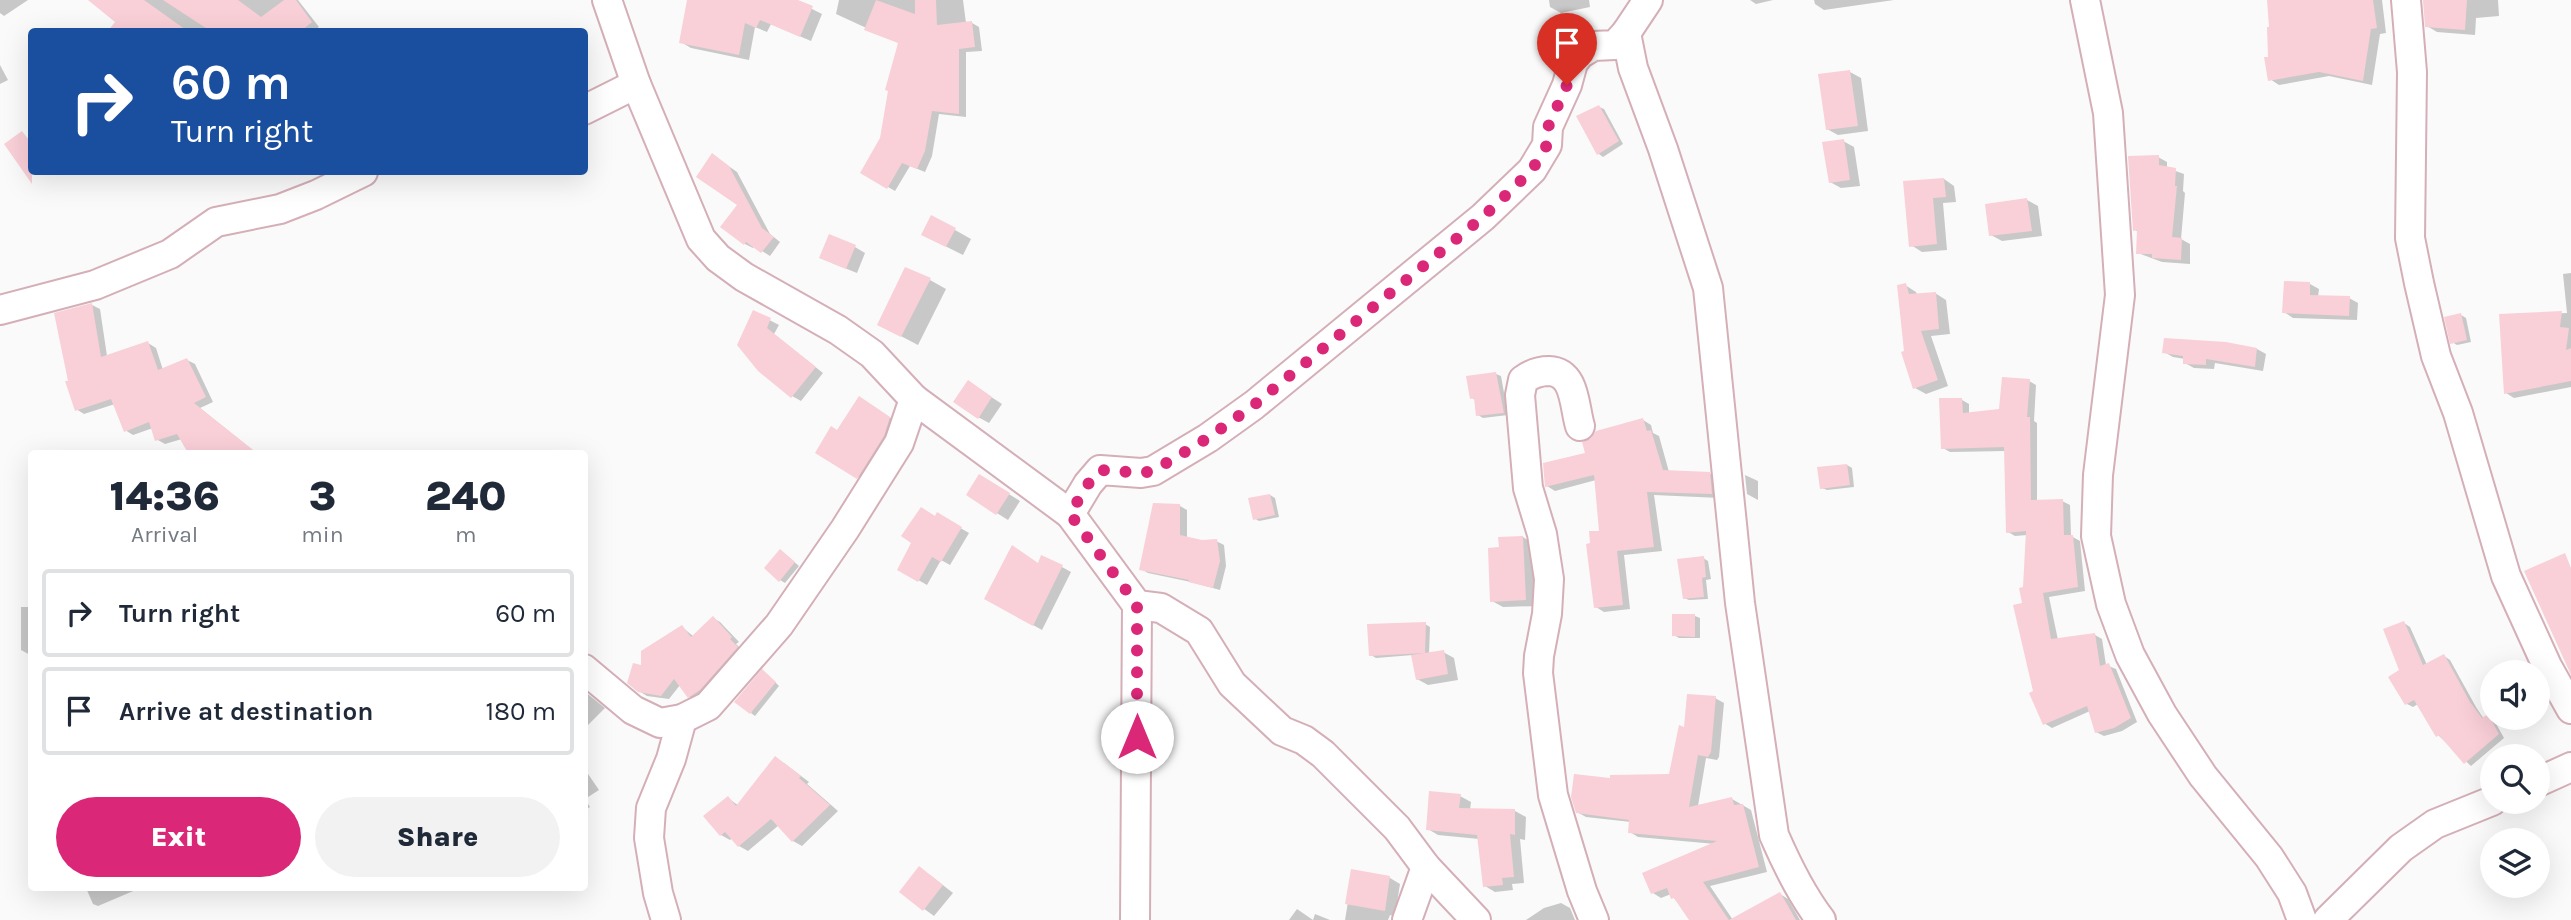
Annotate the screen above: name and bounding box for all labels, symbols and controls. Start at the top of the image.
pin [1537,13,1597,85]
icon: arrive [1548,24,1586,62]
text: 60 m [171,54,291,111]
icon: right [56,56,147,147]
text: Turn right [171,113,313,150]
text: 14:36 [109,471,220,521]
text: 3 [309,471,336,521]
text: 240 [425,471,506,521]
text: Arrival [131,521,198,548]
text: min [301,521,344,548]
text: m [455,521,477,548]
icon: right [60,594,98,632]
text: Turn right [119,598,240,629]
text: 60 m [495,598,556,629]
map controls [2480,660,2550,898]
button: sound [2480,660,2550,730]
icon: arrive [60,692,98,730]
text: Arrive at destination [119,696,373,727]
text: 180 m [486,696,556,727]
position arrow [1100,700,1174,774]
button: search [2480,744,2550,814]
button: Exit [56,797,301,877]
button: Share [315,797,560,877]
button: layers [2480,828,2550,898]

